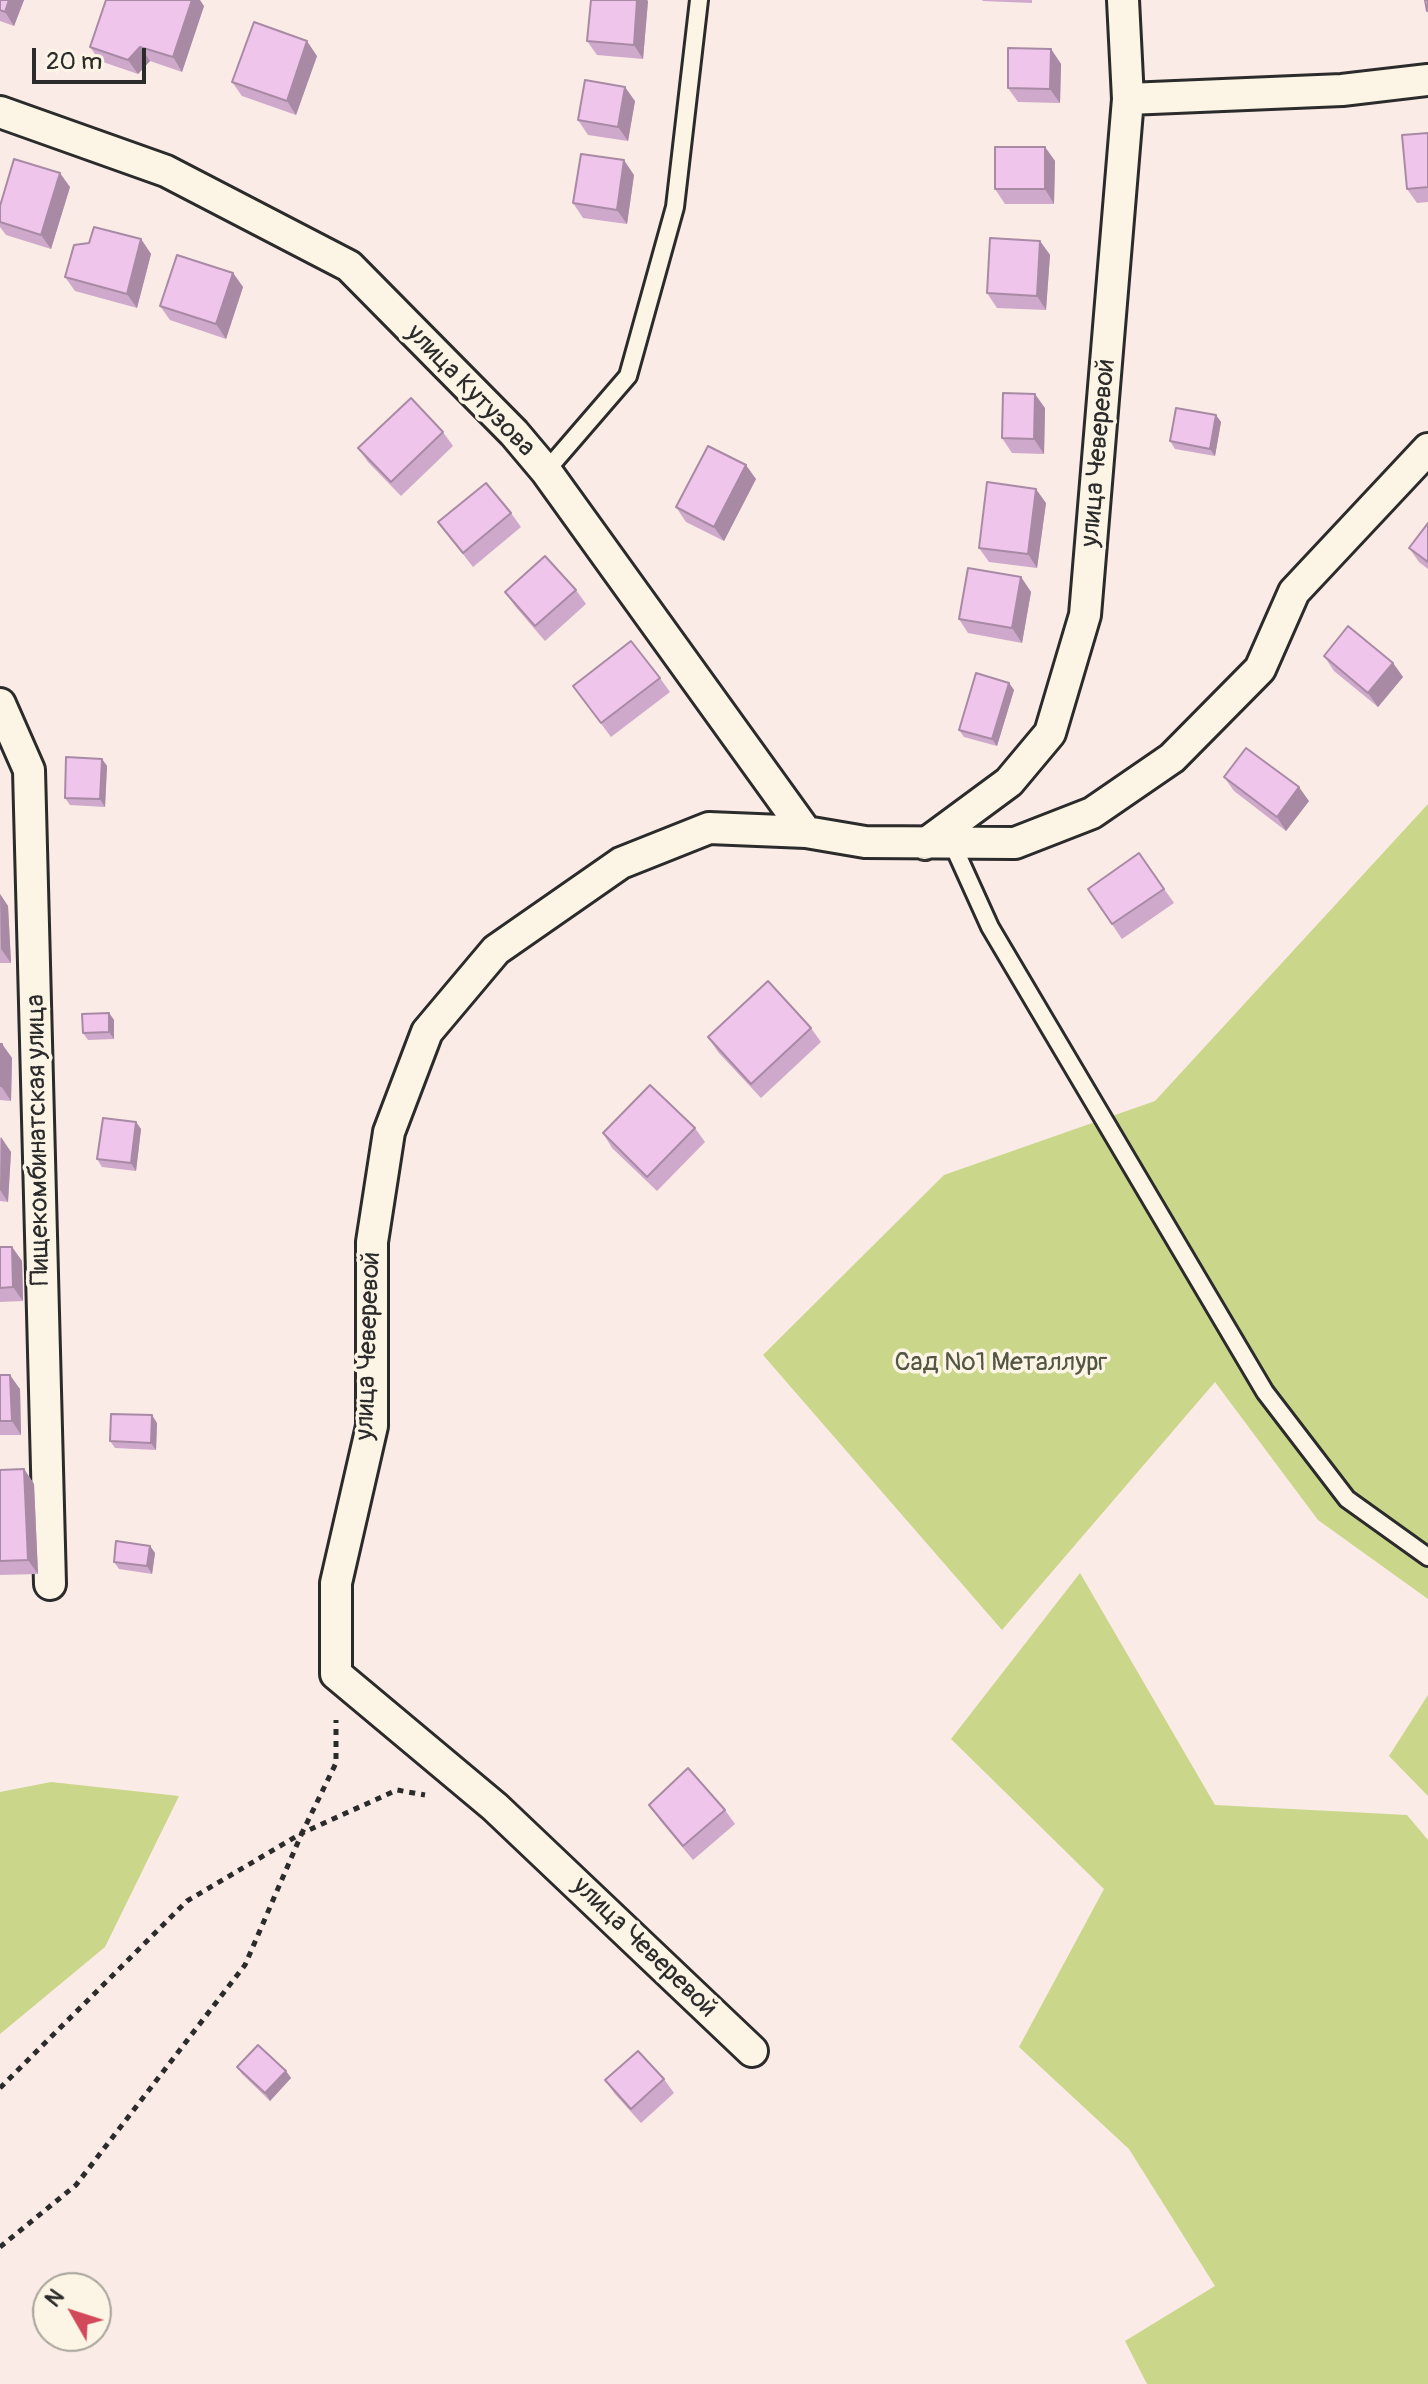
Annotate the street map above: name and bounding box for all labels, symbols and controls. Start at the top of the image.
scale bar [36,32,150,82]
text: 20 m [46,47,102,76]
street label: улица Кутузова [399,318,541,464]
street label: улица Чеверевой [1075,358,1123,548]
street label: Пищекомбинатская улица [21,994,57,1286]
street label: улица Чеверевой [350,1251,388,1441]
park label: Сад №1 Металлург [895,1347,1107,1379]
street label: улица Чеверевой [565,1871,723,2025]
north arrow [32,2272,112,2352]
text: N [39,2284,70,2313]

